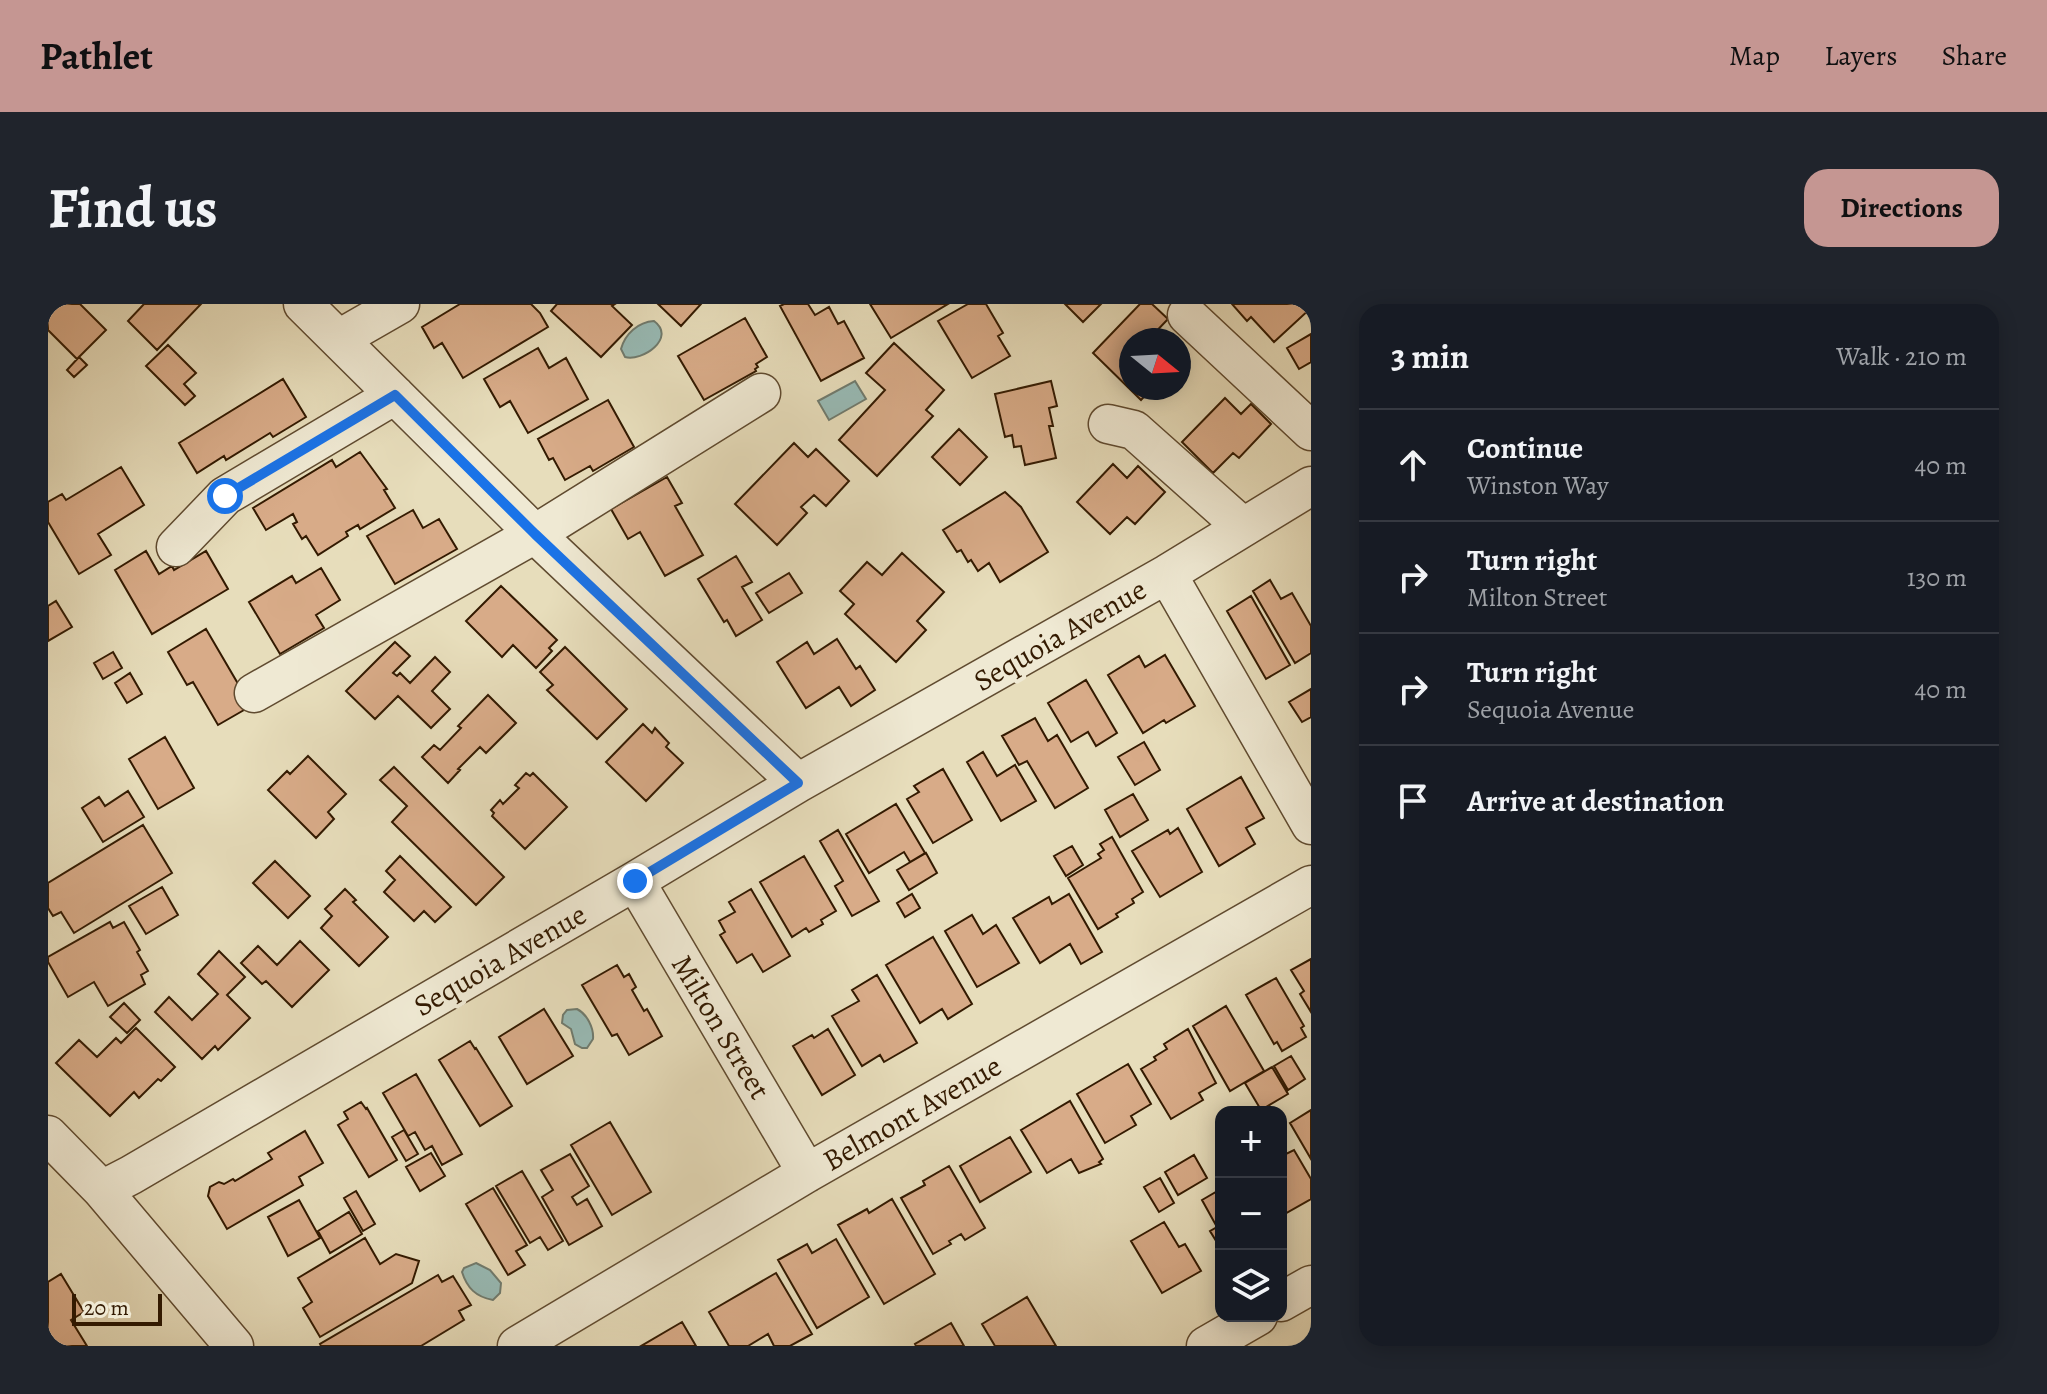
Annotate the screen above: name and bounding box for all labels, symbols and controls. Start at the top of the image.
text: Pathlet [40,30,153,82]
text: Map [1729,37,1780,75]
text: Layers [1824,37,1897,75]
text: Share [1941,37,2007,75]
button: Directions [1804,169,1999,247]
text: Find us [48,170,218,246]
north arrow [1119,328,1191,400]
text: 3 min [1391,333,1469,380]
text: Walk · 210 m [1836,339,1967,374]
text: Continue [1467,428,1583,468]
icon: ahead [1391,443,1435,487]
text: 40 m [1915,448,1967,483]
text: Winston Way [1467,468,1609,503]
route start [207,478,243,514]
text: Turn right [1467,540,1597,580]
icon: right [1391,555,1435,599]
text: 130 m [1907,560,1967,595]
street label: Sequoia Avenue [966,569,1154,701]
text: Milton Street [1467,580,1607,615]
text: Turn right [1467,652,1597,692]
icon: right [1391,667,1435,711]
text: 40 m [1915,672,1967,707]
text: Sequoia Avenue [1467,692,1634,727]
icon: arrive [1391,779,1435,823]
text: Arrive at destination [1467,781,1724,821]
route end [617,863,653,899]
street label: Sequoia Avenue [406,894,594,1026]
street label: Milton Street [662,947,780,1107]
street label: Belmont Avenue [815,1046,1009,1180]
map controls [1215,1106,1287,1322]
button: + [1215,1106,1287,1178]
button: − [1215,1178,1287,1250]
button: layers [1215,1250,1287,1322]
scale bar [72,1290,162,1326]
text: 20 m [84,1293,129,1323]

